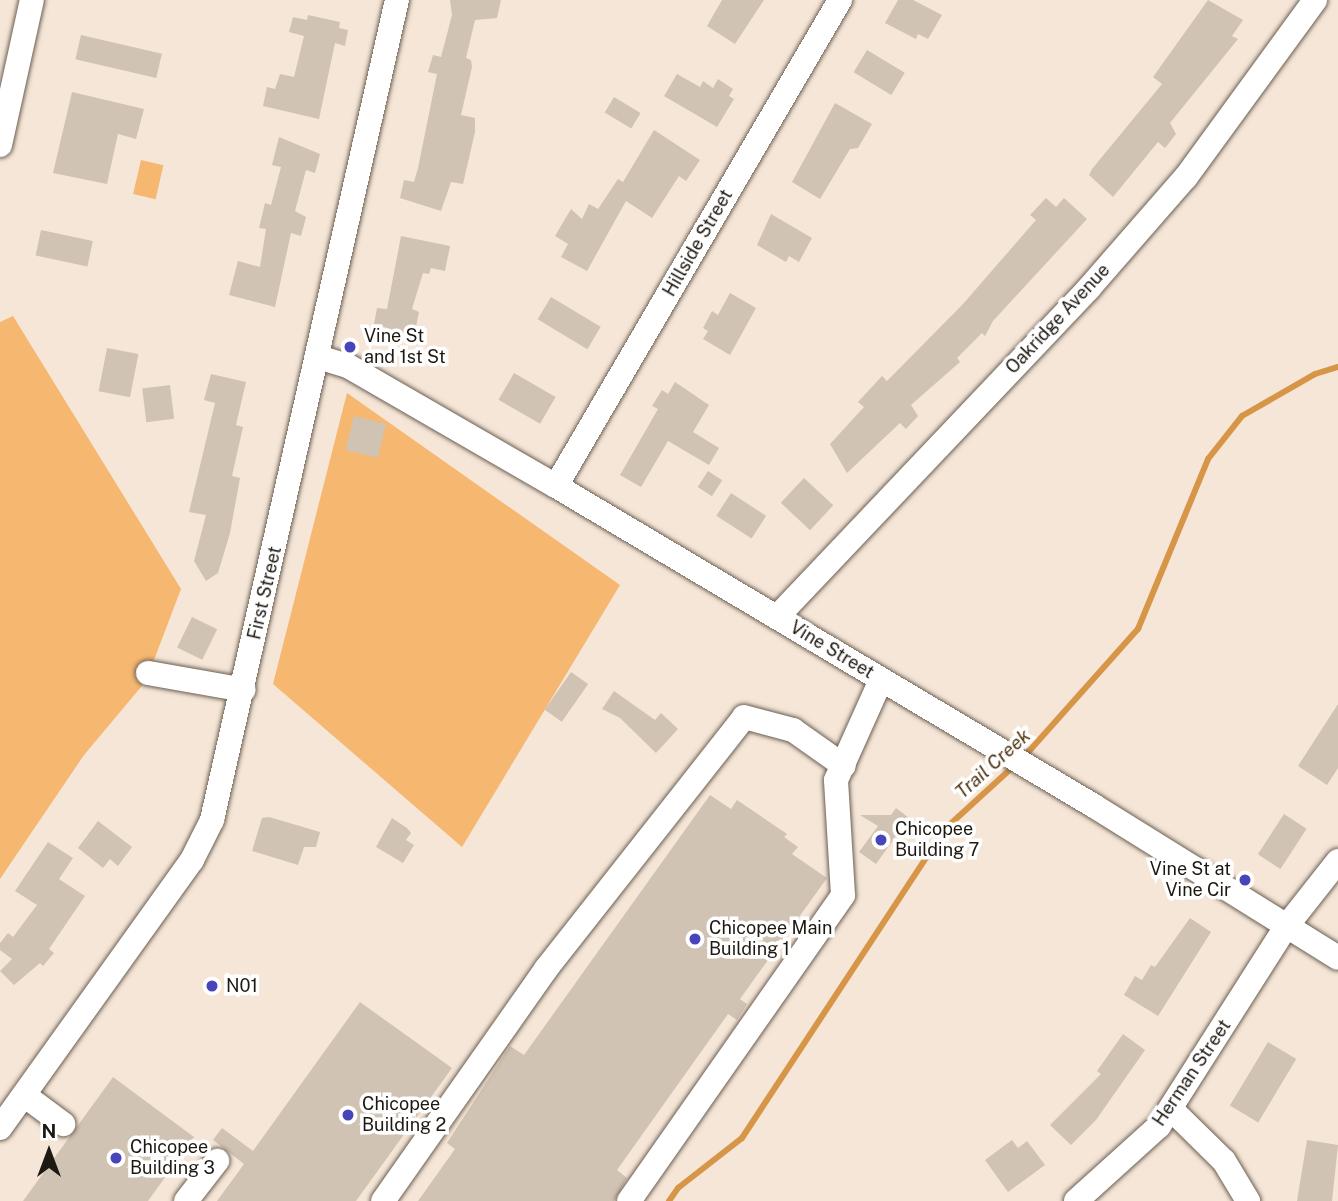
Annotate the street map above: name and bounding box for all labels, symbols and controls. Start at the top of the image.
street label: Hillside Street [659,186,737,300]
street label: Oakridge Avenue [1001,259,1115,379]
place label: Vine St and 1st St [364,326,446,368]
marker: Vine St and 1st St [342,339,358,355]
street label: First Street [244,544,286,642]
street label: Vine Street [786,616,878,684]
water label: Trail Creek [951,724,1035,804]
place label: Chicopee Building 7 [895,819,979,862]
marker: Chicopee Building 7 [873,832,889,848]
place label: Vine St at Vine Cir [1150,859,1231,902]
marker: Vine St at Vine Cir [1237,872,1253,888]
place label: Chicopee Main Building 1 [709,918,832,960]
marker: Chicopee Main Building 1 [687,931,703,947]
place label: N01 [226,975,258,997]
marker: N01 [204,978,220,994]
street label: Herman Street [1148,1016,1236,1130]
place label: Chicopee Building 2 [362,1094,446,1136]
marker: Chicopee Building 2 [340,1107,356,1123]
north arrow [14,1117,84,1187]
text: N [42,1120,56,1142]
place label: Chicopee Building 3 [130,1137,215,1180]
marker: Chicopee Building 3 [108,1150,124,1166]

